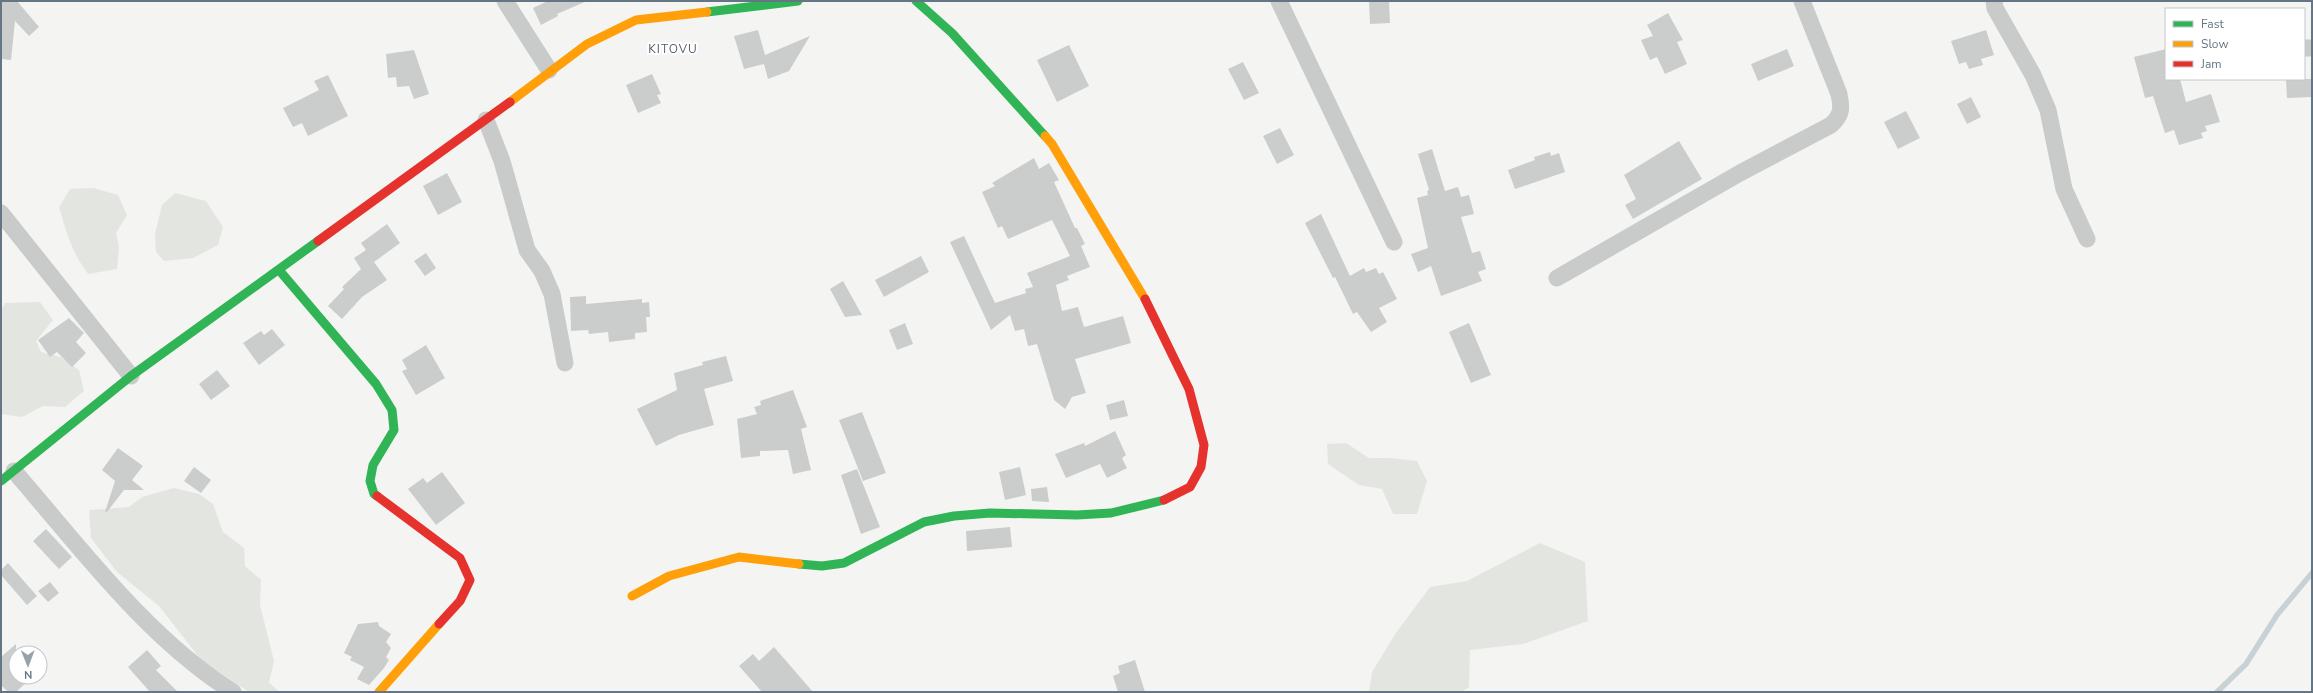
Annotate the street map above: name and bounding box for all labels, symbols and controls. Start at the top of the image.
legend [2165,8,2305,80]
text: Fast [2201,16,2224,32]
text: Slow [2201,36,2229,52]
district label: KITOVU [648,41,698,57]
text: Jam [2200,56,2222,72]
north arrow [8,645,48,685]
text: N [24,667,32,682]

